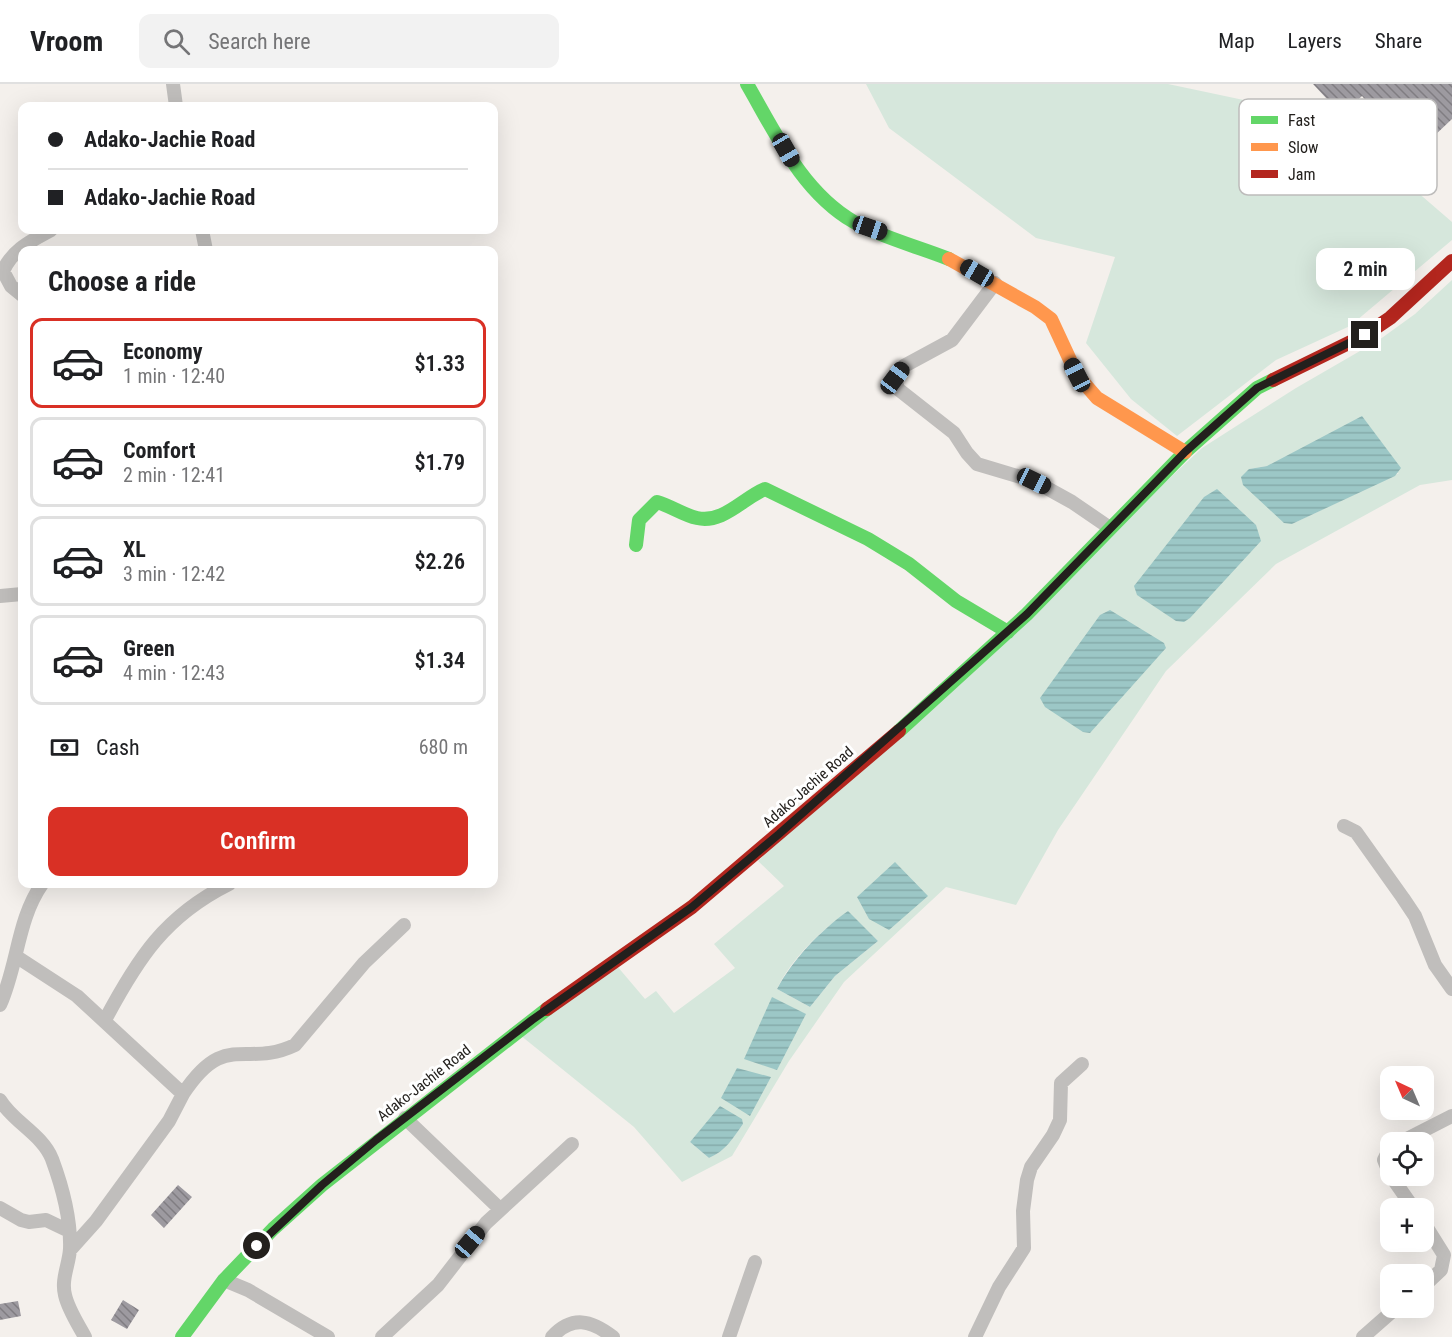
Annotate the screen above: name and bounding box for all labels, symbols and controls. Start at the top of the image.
search box [139,14,559,68]
text: Vroom [30,25,103,58]
icon: search [160,25,193,58]
text: Search here [208,29,311,54]
text: Map [1218,29,1255,53]
text: Layers [1288,29,1342,53]
text: Share [1375,29,1422,53]
legend [1239,99,1437,195]
text: Fast [1288,111,1315,130]
text: Adako-Jachie Road [84,127,255,152]
car [769,130,803,170]
text: Slow [1288,138,1318,157]
text: Jam [1288,165,1315,184]
text: Adako-Jachie Road [84,185,255,210]
car [850,214,890,242]
callout: 2 min [1316,248,1414,290]
car [957,256,997,290]
text: 2 min [1343,257,1388,281]
text: Choose a ride [48,266,196,298]
route end [1351,321,1378,348]
icon: car [51,336,105,390]
text: Economy [123,339,203,364]
text: $1.33 [414,351,465,376]
car [1061,355,1093,395]
car [877,358,913,398]
text: 1 min · 12:40 [123,364,225,388]
icon: car [51,435,105,489]
text: Comfort [123,438,196,463]
text: $1.79 [414,450,465,475]
text: 2 min · 12:41 [123,463,225,487]
car [1014,465,1054,497]
icon: car [51,534,105,588]
text: XL [123,537,146,562]
text: $2.26 [414,549,465,574]
text: 3 min · 12:42 [123,562,225,586]
icon: car [51,633,105,687]
text: Green [123,636,175,661]
text: $1.34 [414,648,465,673]
text: 4 min · 12:43 [123,661,225,685]
icon: cash [48,731,81,764]
text: Cash [96,735,140,760]
text: 680 m [419,735,468,759]
street label: Adako-Jachie Road [759,743,857,831]
button: Confirm [48,807,468,876]
street label: Adako-Jachie Road [374,1041,474,1125]
north arrow [1380,1066,1434,1120]
map controls [1380,1066,1434,1318]
button: locate [1380,1132,1434,1186]
button: + [1380,1198,1434,1252]
car [452,1222,488,1262]
route start [243,1232,270,1259]
button: − [1380,1264,1434,1318]

